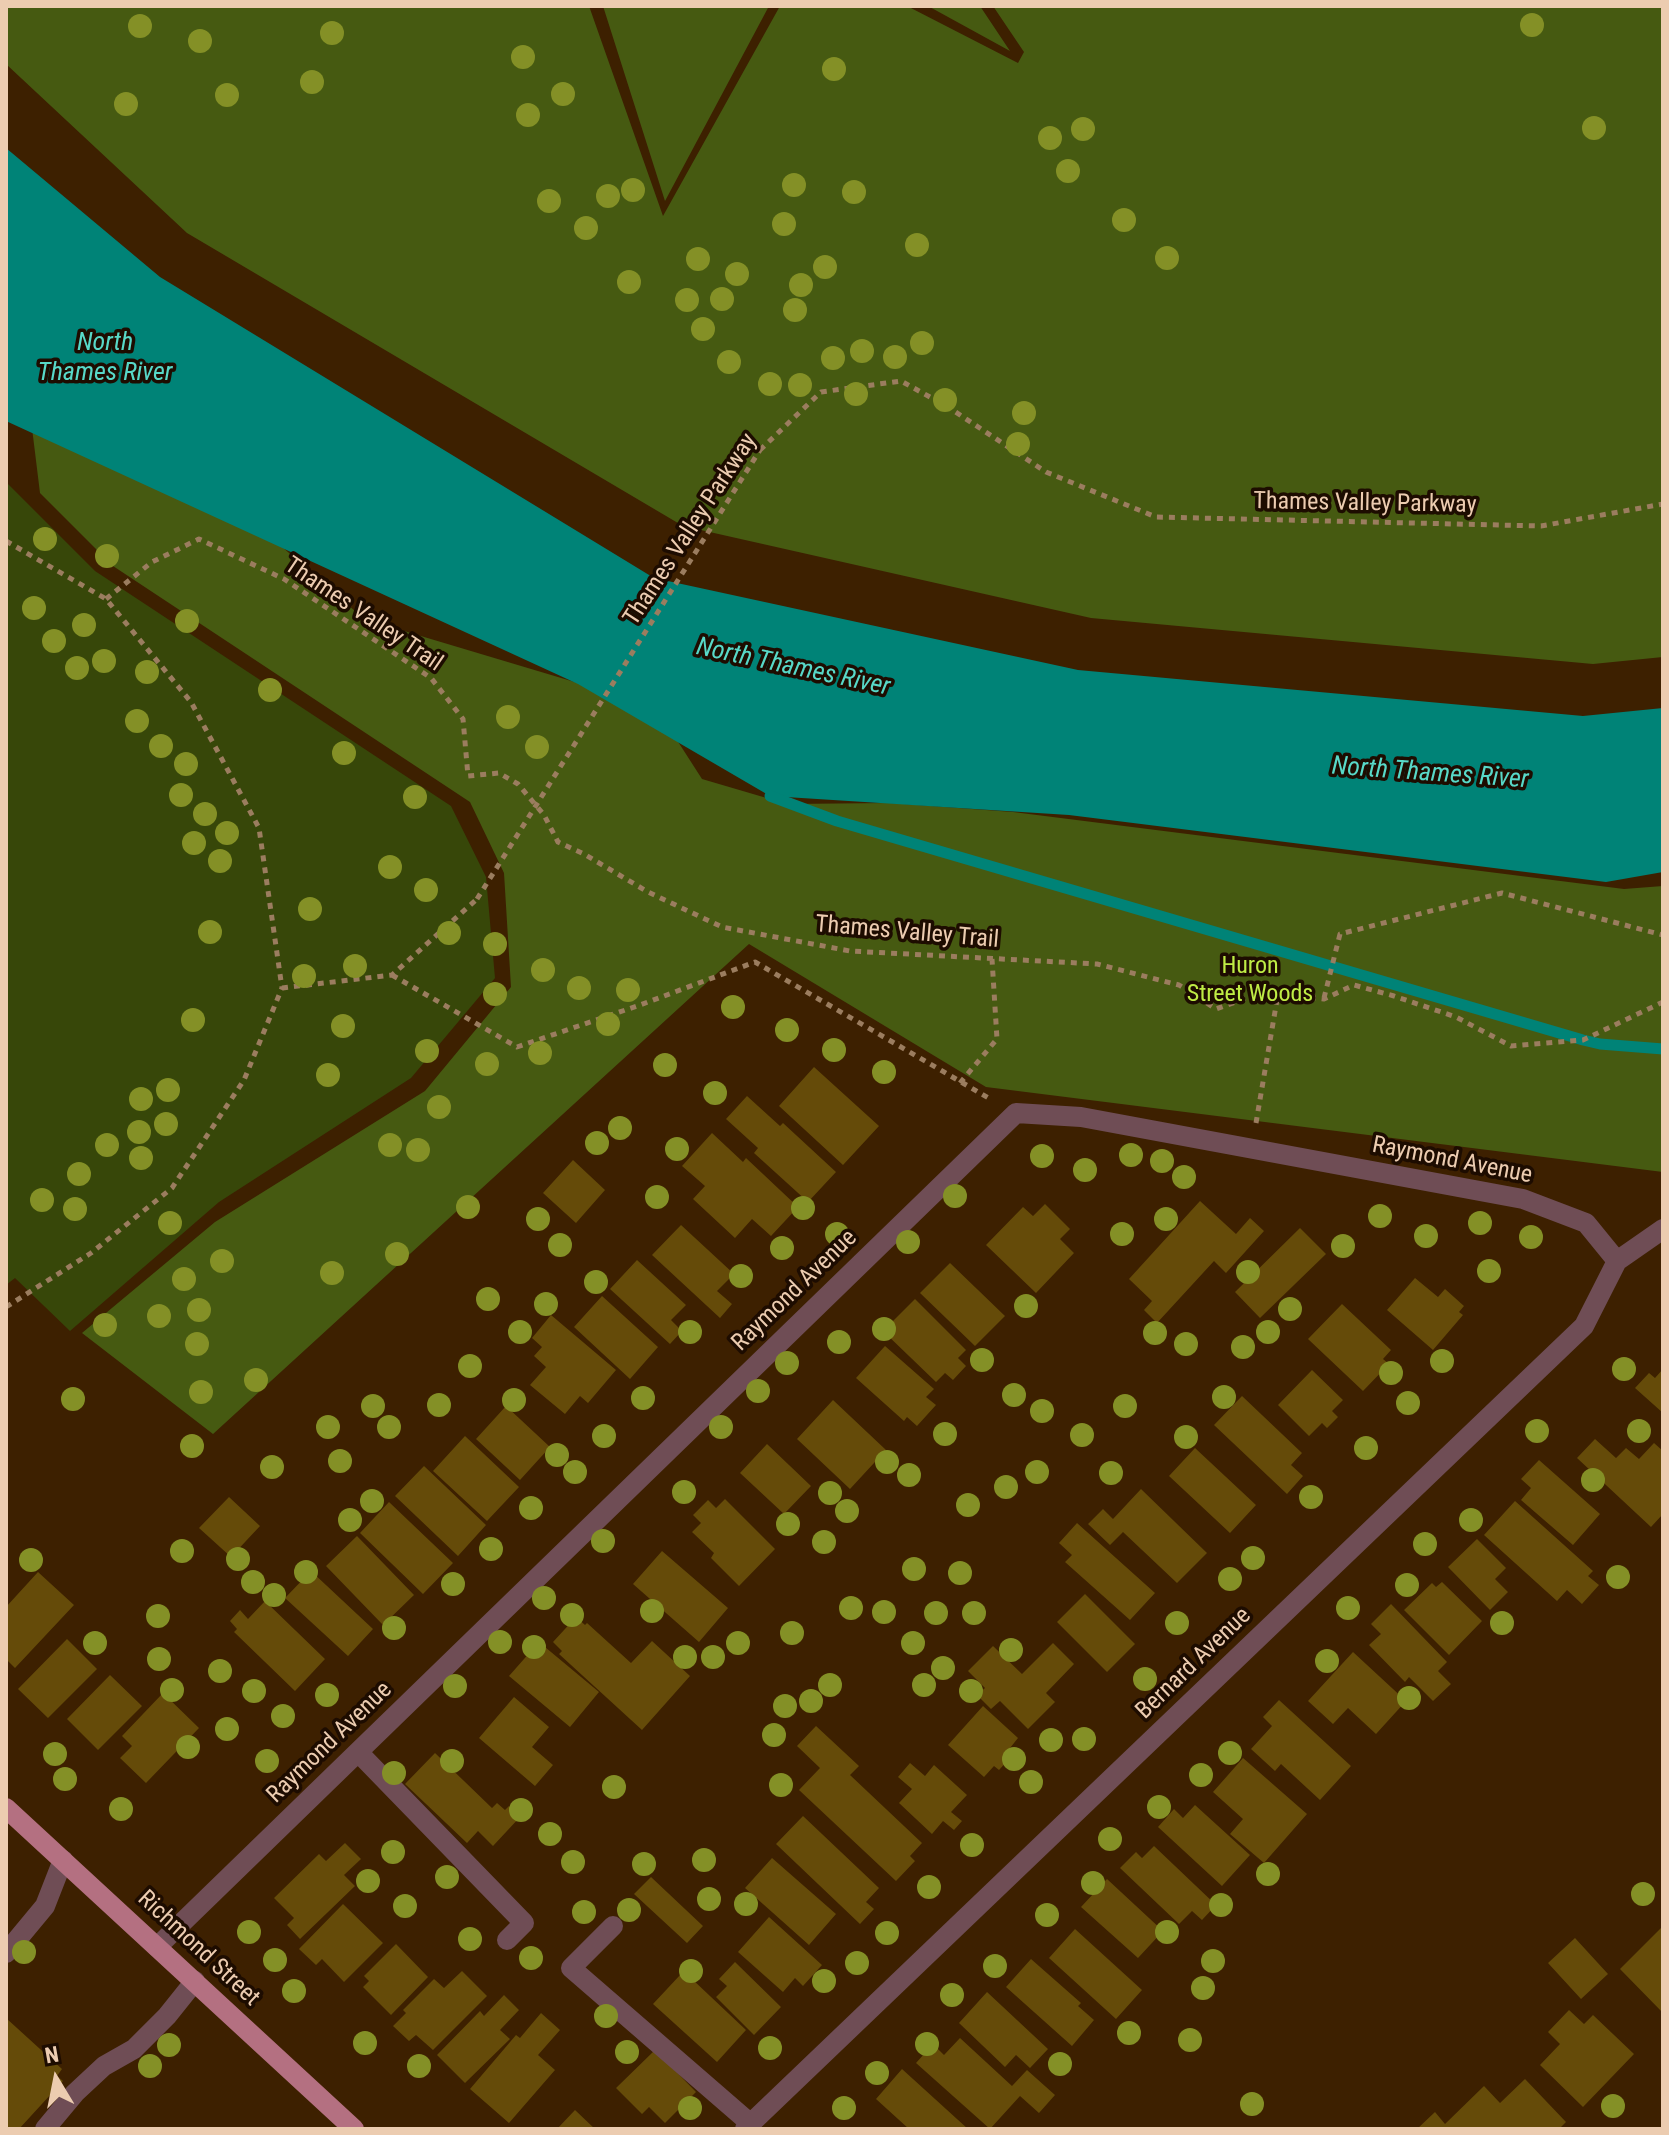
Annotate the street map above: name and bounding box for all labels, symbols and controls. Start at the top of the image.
water label: North Thames River [38,327,172,388]
street label: Thames Valley Parkway [618,429,764,631]
street label: Thames Valley Parkway [1253,488,1477,520]
street label: Thames Valley Trail [279,552,447,678]
water label: North Thames River [693,632,893,704]
water label: North Thames River [1331,752,1529,796]
street label: Thames Valley Trail [814,911,1000,955]
park label: Huron Street Woods [1187,953,1313,1009]
street label: Raymond Avenue [1370,1131,1534,1191]
street label: Raymond Avenue [727,1224,863,1358]
street label: Bernard Avenue [1131,1602,1257,1726]
street label: Raymond Avenue [262,1676,398,1810]
street label: Richmond Street [131,1885,265,2013]
north arrow [16,2039,96,2119]
text: N [43,2041,61,2068]

